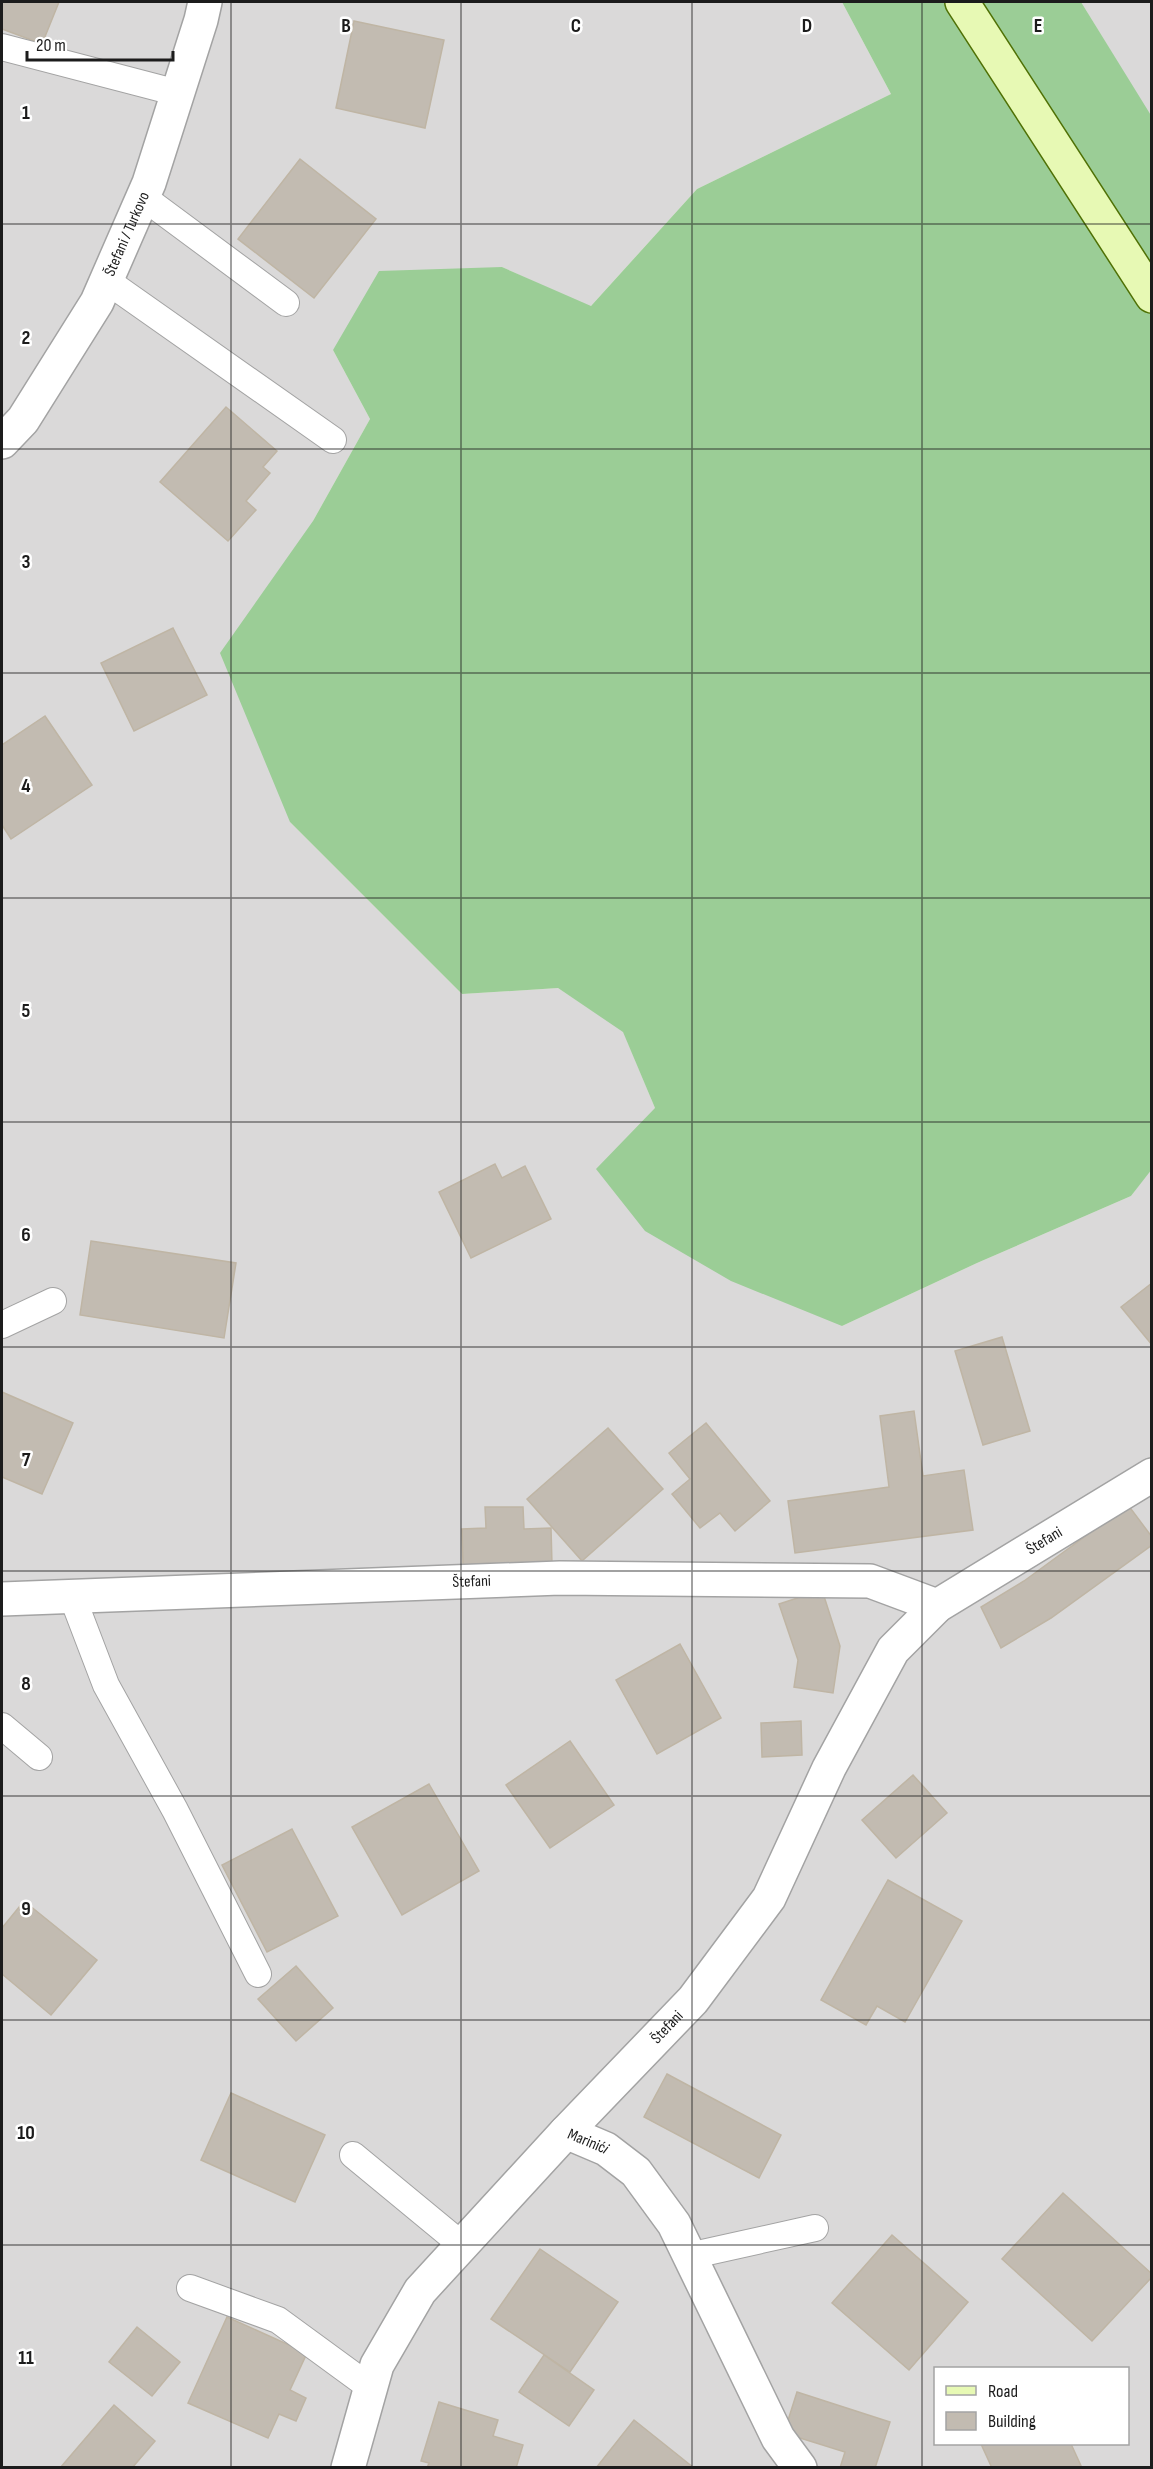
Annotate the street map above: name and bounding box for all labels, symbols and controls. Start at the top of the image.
text: B [341,14,351,38]
text: C [571,14,581,38]
text: D [802,14,812,38]
text: E [1034,14,1042,38]
scale bar [27,24,172,62]
text: 20 m [36,35,66,56]
text: 1 [22,101,30,125]
street label: Štefani / Turkovo [100,189,153,279]
text: 2 [22,326,30,350]
text: 3 [22,550,31,574]
text: 4 [21,774,31,798]
text: 5 [22,999,31,1023]
text: 6 [21,1223,31,1247]
text: 7 [22,1448,31,1472]
street label: Štefani [1023,1523,1066,1559]
street label: Štefani [452,1571,491,1592]
text: 8 [21,1672,31,1696]
text: 9 [21,1897,31,1921]
street label: Štefani [647,2007,687,2048]
text: 10 [17,2121,35,2145]
street label: Marinići [565,2124,613,2158]
text: 11 [18,2346,34,2370]
legend [934,2367,1129,2445]
text: Road [988,2381,1018,2402]
text: Building [988,2411,1036,2432]

